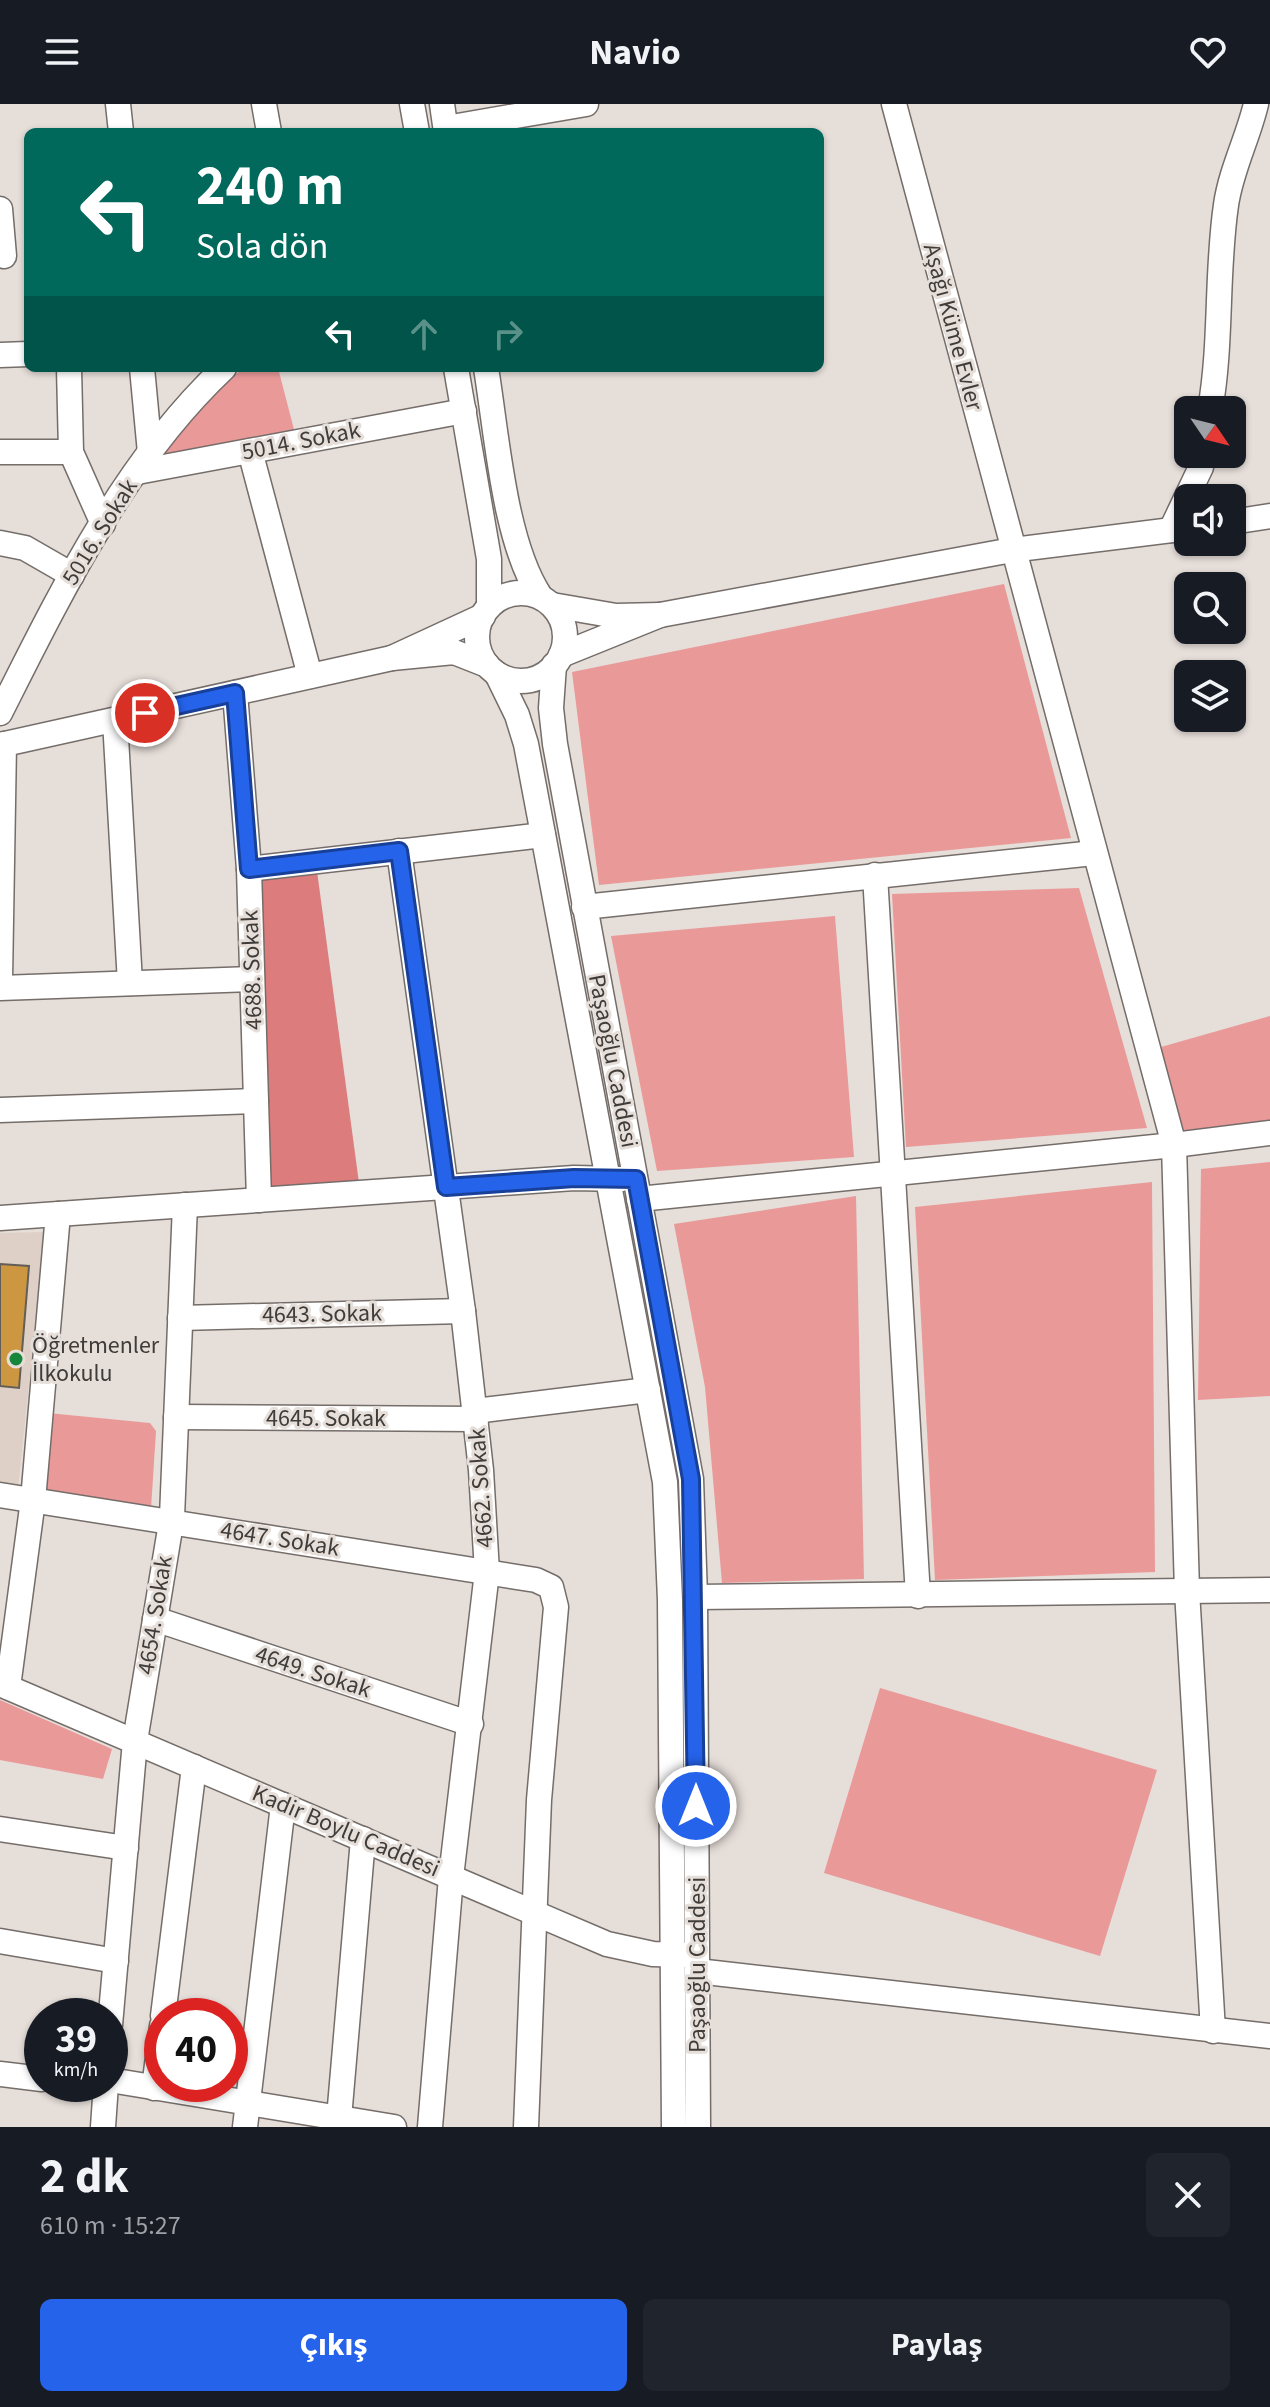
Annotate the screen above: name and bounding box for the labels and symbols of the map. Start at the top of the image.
street label: Aşağı Küme Evler [914,240,992,415]
north arrow [1174,396,1246,468]
street label: 5014. Sokak [239,412,363,470]
street label: 5016. Sokak [53,472,147,592]
pin [111,679,179,747]
street label: 4688. Sokak [232,909,272,1031]
street label: Paşaoğlu Caddesi [579,971,647,1151]
street label: 4643. Sokak [262,1295,382,1333]
place label: Öğretmenler İlkokulu [32,1328,160,1391]
marker: Öğretmenler İlkokulu [7,1350,25,1368]
street label: 4645. Sokak [266,1401,386,1436]
street label: 4662. Sokak [459,1427,503,1549]
street label: 4647. Sokak [218,1512,342,1566]
street label: 4654. Sokak [128,1553,182,1677]
street label: 4649. Sokak [251,1637,376,1707]
position arrow [654,1764,738,1848]
street label: Kadir Boylu Caddesi [247,1776,445,1886]
street label: Paşaoğlu Caddesi [680,1877,715,2053]
speed limit sign: 40 [144,1998,248,2102]

